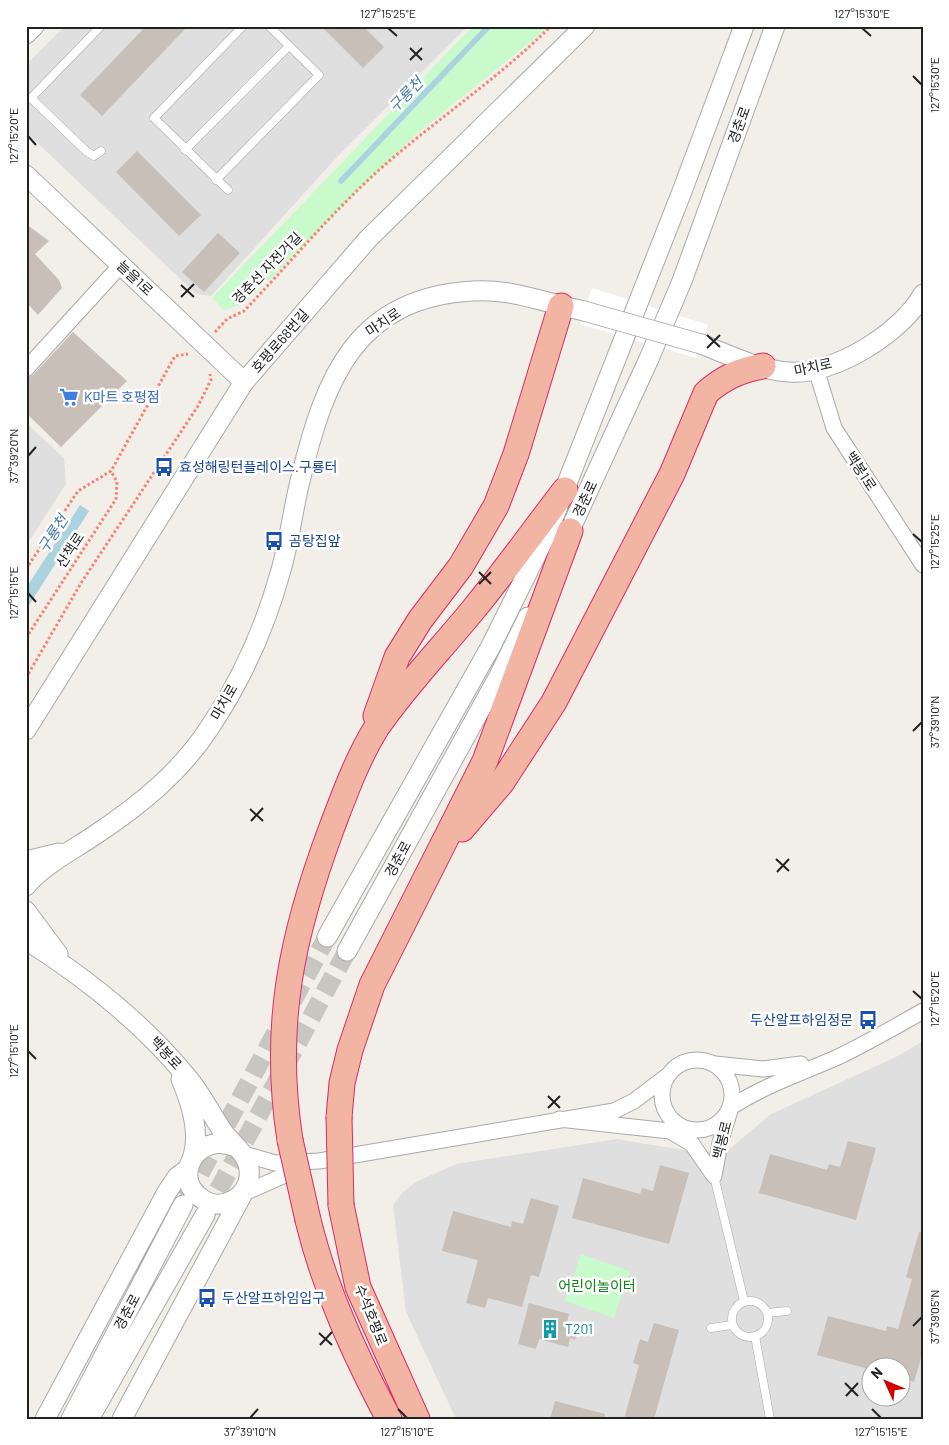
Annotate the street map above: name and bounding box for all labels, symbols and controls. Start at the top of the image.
text: 127°15'25"E [360,6,416,20]
text: 127°15'30"E [834,6,890,20]
text: 127°15'30"E [927,57,941,113]
water label: 구룡천 [384,72,428,115]
street label: 경춘로 [724,104,753,146]
text: 127°15'20"E [6,108,20,164]
street label: 경춘선 자전거길 [228,228,305,307]
street label: 늘을1로 [114,257,157,299]
street label: 마치로 [362,304,404,339]
street label: 호평로68번길 [247,305,312,376]
street label: 마치로 [792,354,834,379]
supermarket icon: K마트 호평점 [58,386,80,408]
place label: K마트 호평점 [84,388,160,405]
text: 37°39'20"N [6,429,20,483]
street label: 백봉1로 [842,448,880,494]
bus stop icon: 효성해링턴플레이스.구룡터 [153,456,175,478]
place label: 효성해링턴플레이스.구룡터 [179,458,337,475]
street label: 경춘로 [569,478,600,520]
water label: 구룡천 [33,509,72,556]
text: 127°15'25"E [927,514,941,570]
street label: 산책로 [52,529,87,571]
bus stop icon: 곰탕집앞 [263,530,285,552]
place label: 곰탕집앞 [289,532,341,549]
text: 127°15'15"E [6,566,20,620]
street label: 마치로 [207,681,241,723]
text: 37°39'10"N [927,696,941,748]
street label: 경춘로 [381,838,414,880]
text: 127°15'20"E [927,971,941,1027]
bus stop icon: 두산알프하임정문 [857,1009,879,1031]
place label: 두산알프하임정문 [750,1011,853,1028]
text: 127°15'10"E [6,1024,20,1078]
street label: 백봉로 [147,1033,186,1073]
street label: 백봉로 [709,1119,734,1161]
park label: 어린이놀이터 [558,1277,636,1294]
street label: 수석호평로 [352,1282,391,1348]
bus stop icon: 두산알프하임입구 [196,1287,218,1309]
place label: 두산알프하임입구 [222,1289,325,1306]
text: 37°39'05"N [927,1290,941,1344]
street label: 경춘로 [110,1291,143,1333]
building icon: T201 [539,1318,561,1340]
place label: T201 [565,1320,593,1337]
north arrow [862,1358,912,1408]
text: N [867,1363,886,1382]
text: 37°39'10"N [224,1424,276,1438]
text: 127°15'10"E [380,1424,434,1438]
text: 127°15'15"E [854,1424,908,1438]

